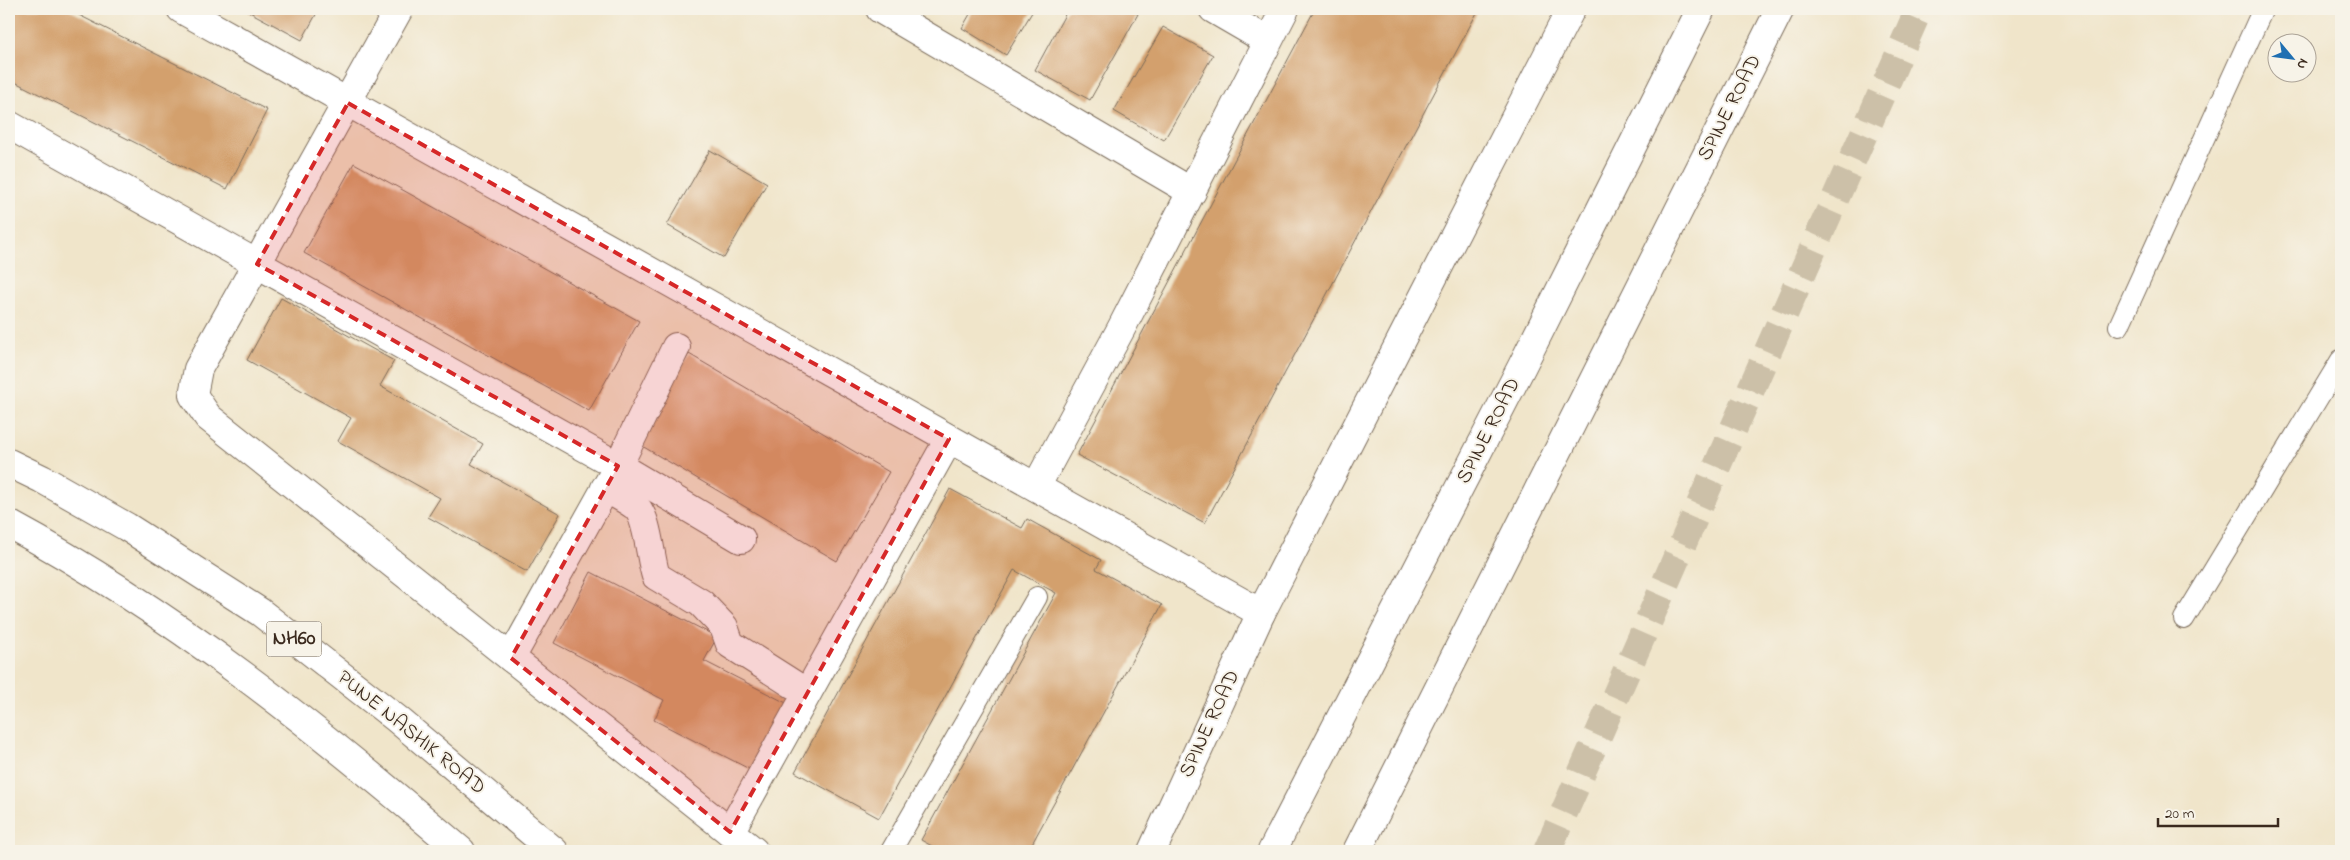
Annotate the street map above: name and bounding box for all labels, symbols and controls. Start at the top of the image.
north arrow [2268,32,2318,82]
street label: SPINE ROAD [1690,50,1770,166]
text: N [2291,54,2314,73]
street label: SPINE ROAD [1449,373,1529,489]
road number: NH60 [266,622,322,656]
street label: PUNE NASHIK ROAD [330,664,492,802]
street label: SPINE ROAD [1172,665,1248,783]
scale bar [2158,795,2278,827]
text: 20 m [2165,803,2195,825]

